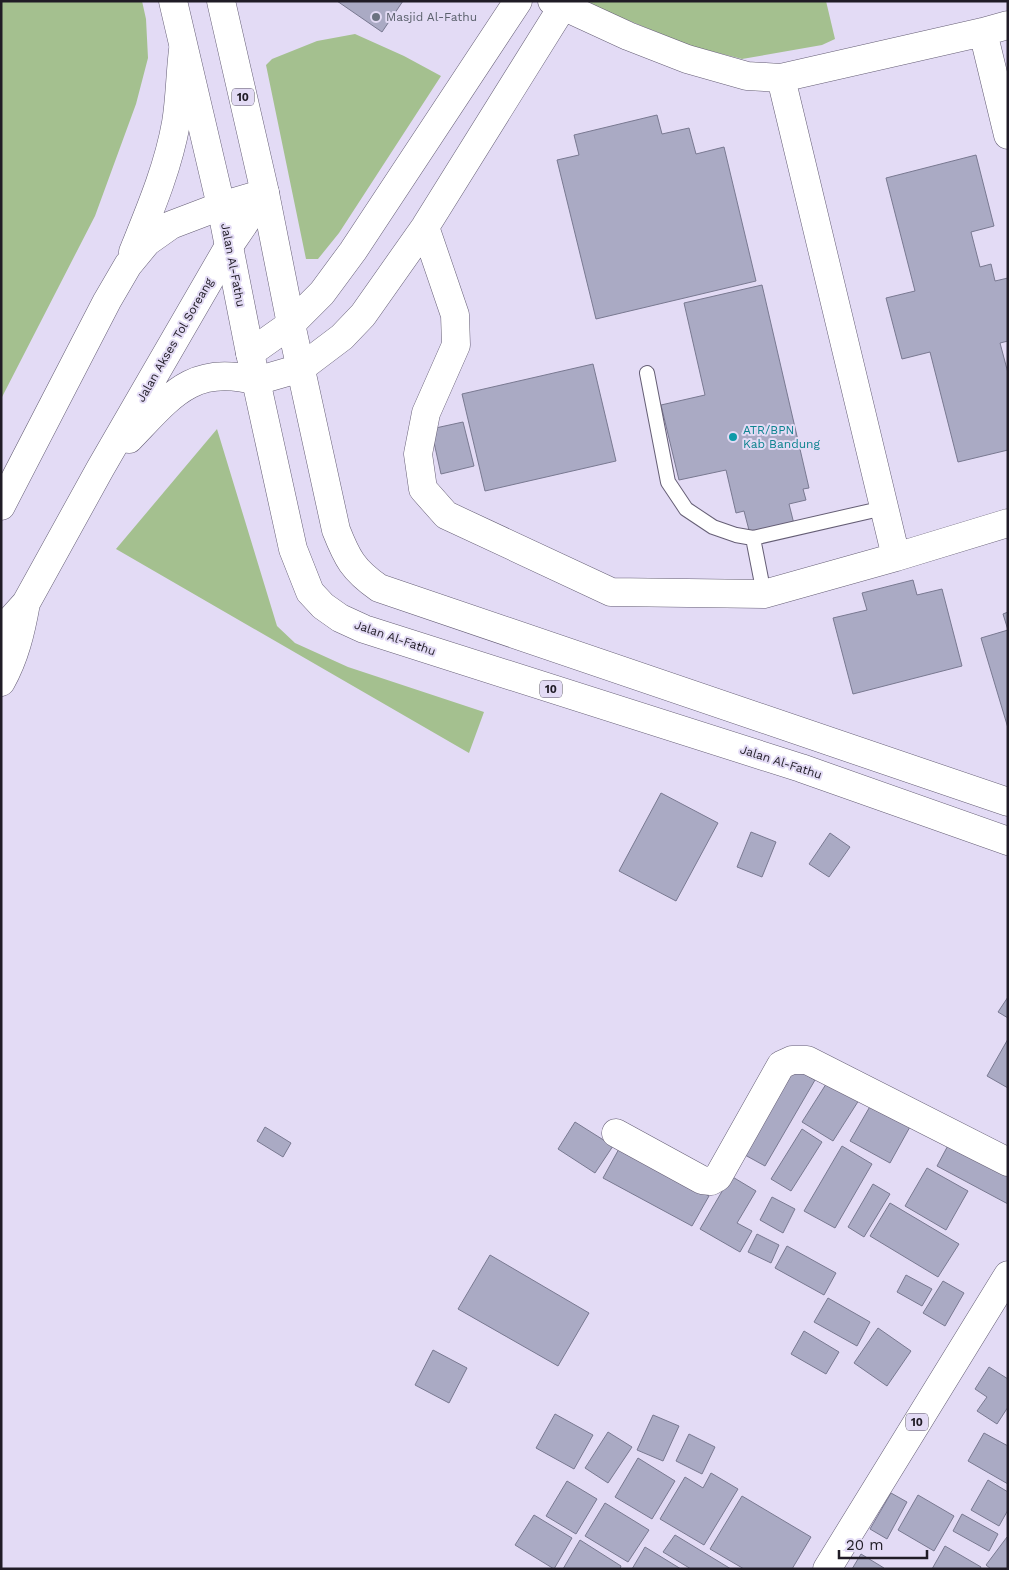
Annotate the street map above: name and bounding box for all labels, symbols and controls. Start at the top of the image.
place label: Masjid Al-Fathu [386,10,477,24]
marker: Masjid Al-Fathu [370,11,382,23]
road number: 10 [232,88,254,105]
street label: Jalan Al-Fathu [218,222,248,308]
street label: Jalan Akses Tol Soreang [134,275,216,404]
place label: ATR/BPN Kab Bandung [743,423,821,451]
marker: ATR/BPN Kab Bandung [727,431,739,443]
street label: Jalan Al-Fathu [352,618,438,658]
road number: 10 [540,681,562,698]
street label: Jalan Al-Fathu [738,742,824,782]
road number: 10 [906,1414,928,1430]
scale bar [839,1528,926,1560]
text: 20 m [846,1536,884,1554]

